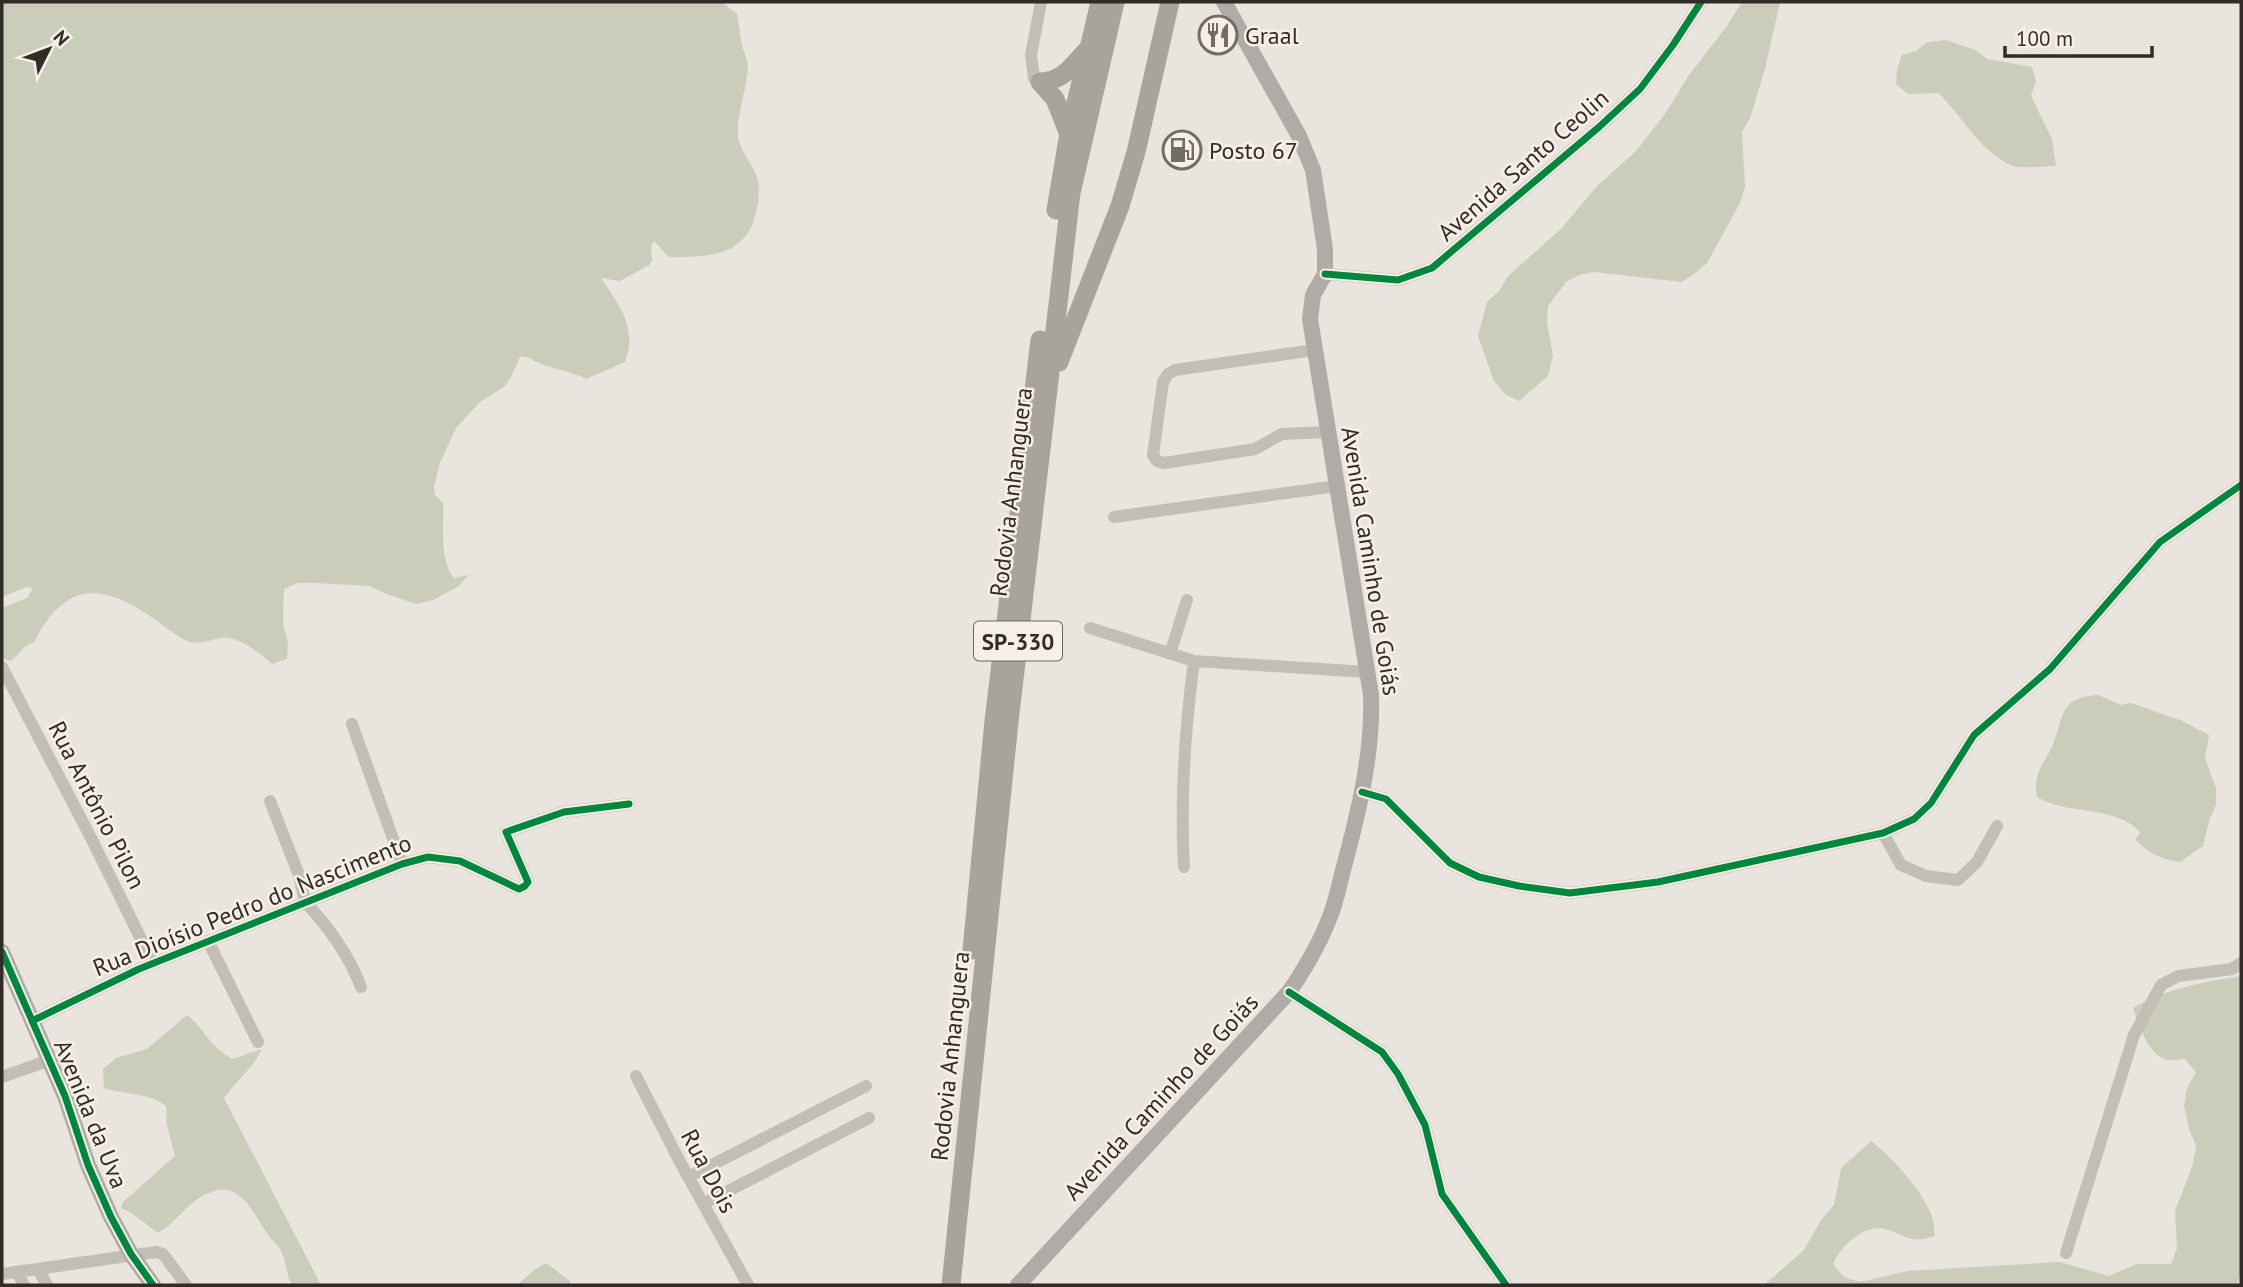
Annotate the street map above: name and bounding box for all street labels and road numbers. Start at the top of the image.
street label: Avenida Santo Ceolin [1431,82,1615,248]
street label: Rodovia Anhanguera [983,386,1039,598]
street label: Avenida Caminho de Goiás [1334,424,1408,698]
road number: SP-330 [974,622,1062,660]
street label: Rua Antônio Pilon [41,716,153,894]
street label: Rua Dioísio Pedro do Nascimento [88,827,416,983]
street label: Rodovia Anhanguera [924,950,976,1162]
street label: Avenida Caminho de Goiás [1057,987,1265,1207]
street label: Avenida da Uva [47,1035,135,1193]
street label: Rua Dois [674,1124,744,1218]

